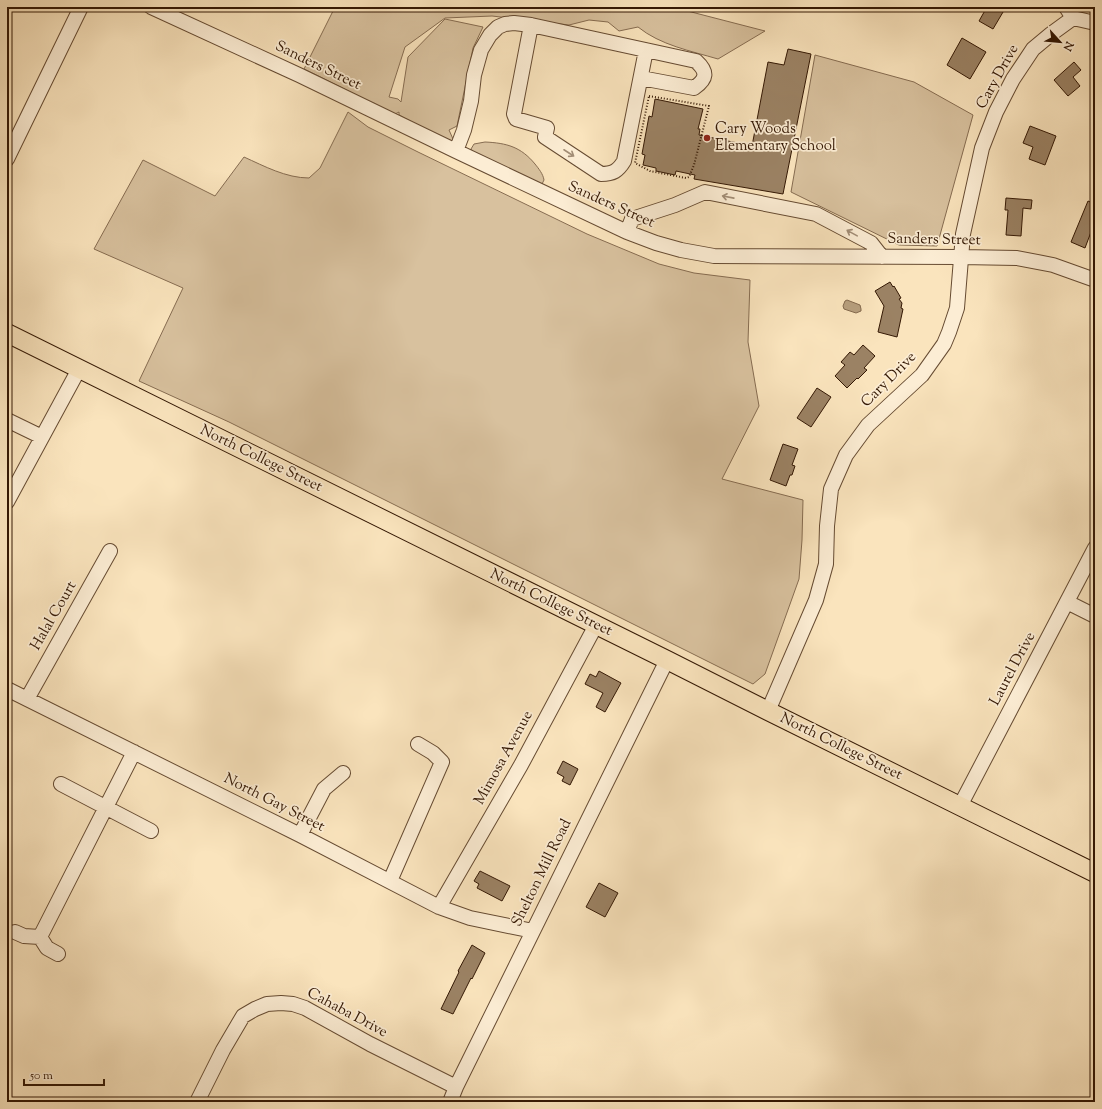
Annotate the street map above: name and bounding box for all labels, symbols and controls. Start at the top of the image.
north arrow [1040,22,1080,62]
street label: Sanders Street [271,36,365,96]
text: N [1059,38,1078,54]
street label: Cary Drive [972,41,1024,113]
place label: Cary Woods Elementary School [715,119,836,157]
marker: Cary Woods Elementary School [702,133,712,143]
one-way arrow [564,149,575,158]
street label: Sanders Street [564,176,658,234]
one-way arrow [722,192,735,200]
one-way arrow [846,229,858,236]
street label: Sanders Street [887,229,981,251]
street label: Cary Drive [856,347,922,413]
street label: North College Street [196,420,326,498]
street label: North College Street [486,564,616,642]
street label: Halal Court [26,578,82,654]
street label: Laurel Drive [985,629,1041,709]
street label: Mimosa Avenue [469,707,539,809]
street label: North College Street [776,708,906,786]
street label: North Gay Street [220,768,328,838]
street label: Shelton Mill Road [507,815,577,930]
street label: Cahaba Drive [303,983,391,1043]
scale bar [24,1061,104,1087]
text: 50 m [29,1067,53,1085]

